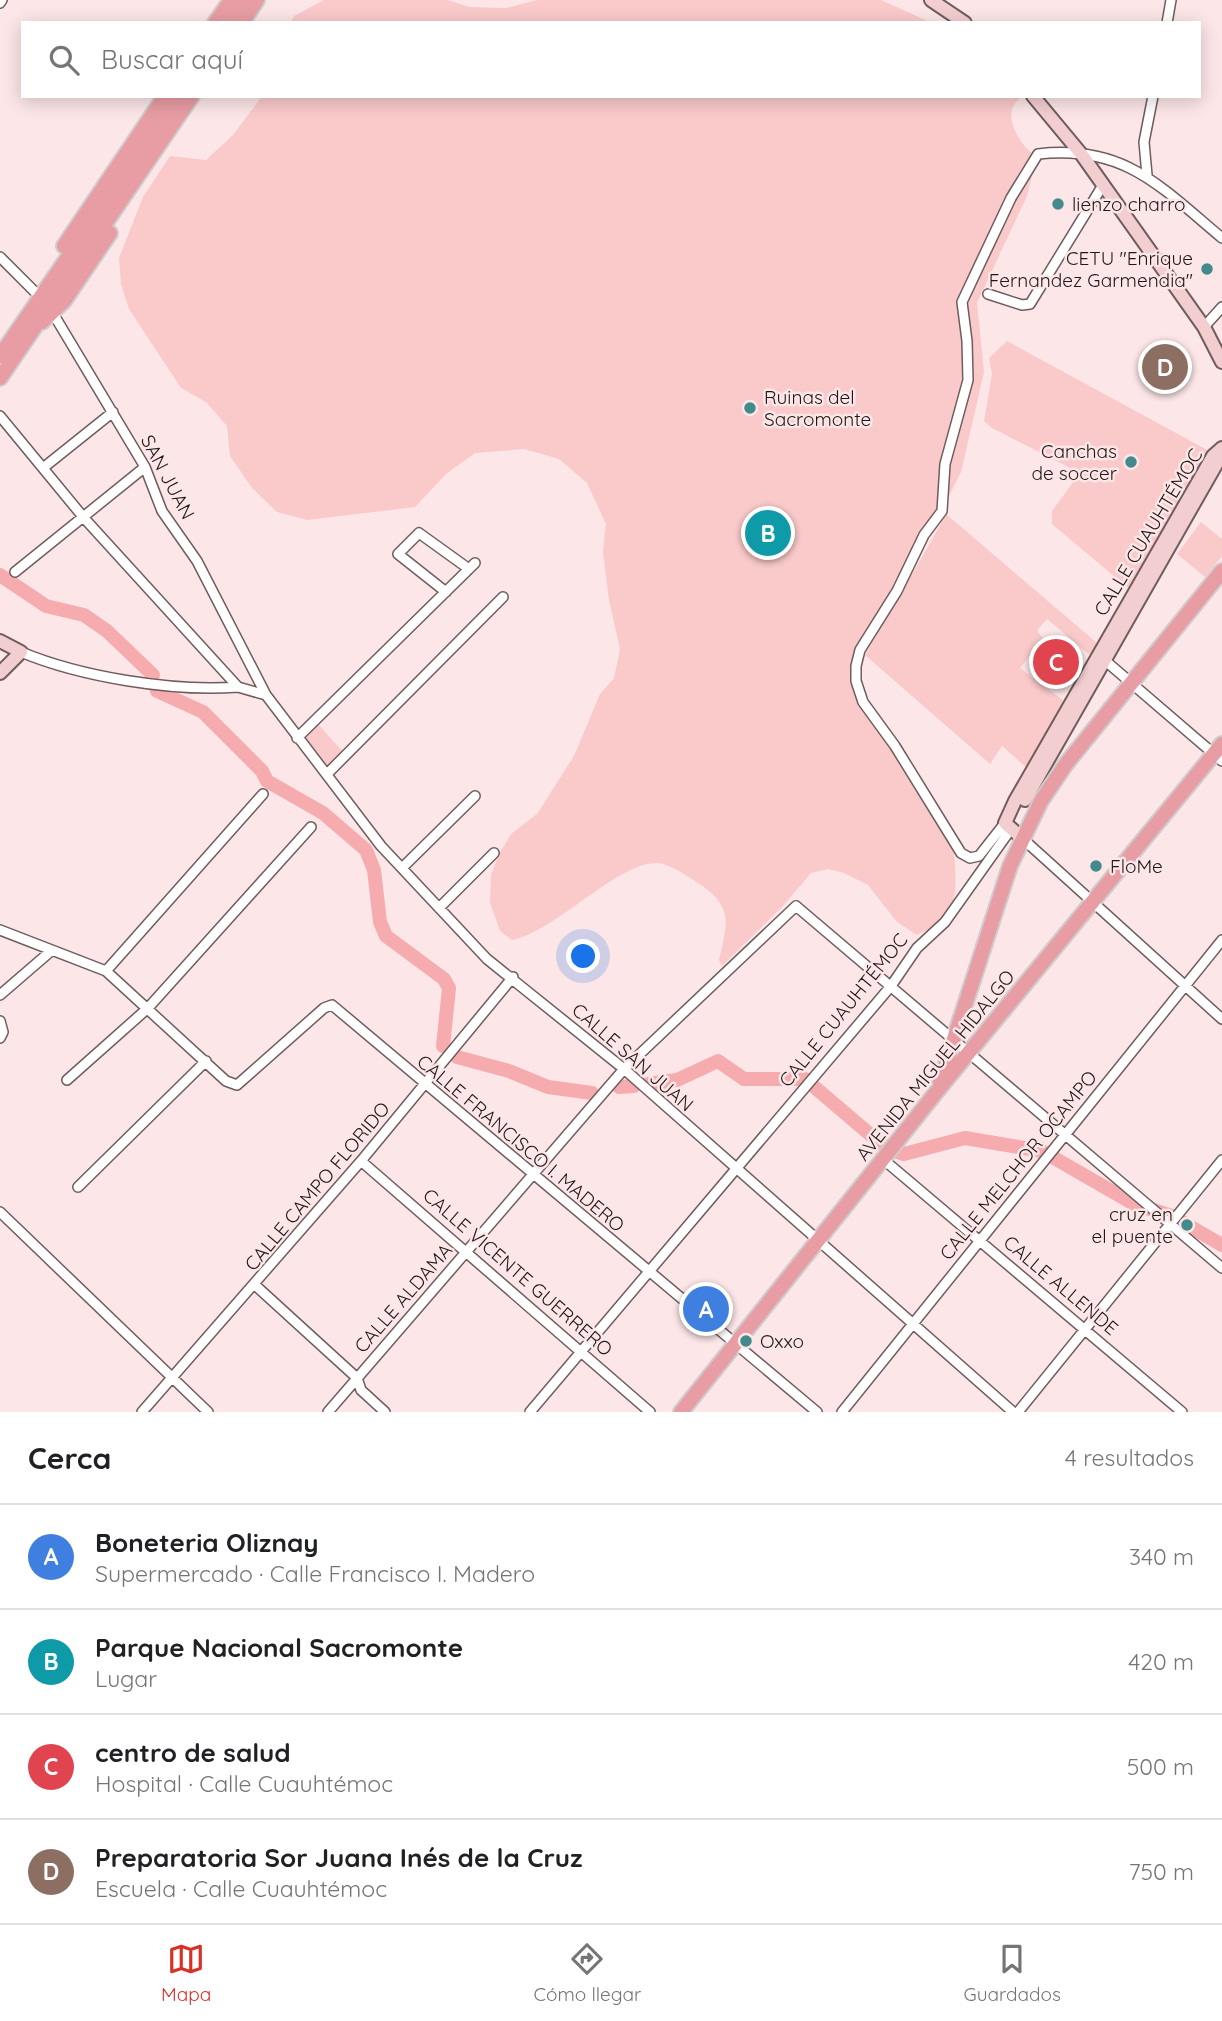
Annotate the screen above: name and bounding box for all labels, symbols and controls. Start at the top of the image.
search box [21,21,1201,98]
icon: search [45,41,83,79]
text: Buscar aquí [101,43,243,76]
place label: lienzo charro [1072,192,1186,216]
marker: lienzo charro [1050,196,1066,212]
place label: CETU "Enrique Fernandez Garmendia" [989,246,1193,292]
marker: CETU "Enrique Fernandez Garmendia" [1199,261,1215,277]
pin: D [1142,341,1188,393]
place label: Ruinas del Sacromonte [764,385,871,431]
marker: Ruinas del Sacromonte [742,400,758,416]
street label: SAN JUAN [136,431,200,523]
place label: Canchas de soccer [1031,439,1118,485]
street label: CALLE CUAUHTÉMOC [1089,444,1207,620]
marker: Canchas de soccer [1123,454,1139,470]
pin: B [745,507,791,559]
pin: C [1033,636,1079,688]
place label: FloMe [1110,854,1163,878]
marker: FloMe [1088,858,1104,874]
street label: CALLE CUAUHTÉMOC [774,928,912,1092]
your location [566,939,600,973]
street label: AVENIDA MIGUEL HIDALGO [851,965,1019,1165]
street label: CALLE SAN JUAN [567,998,699,1116]
street label: CALLE FRANCISCO I. MADERO [412,1049,630,1237]
street label: CALLE MELCHOR OCAMPO [934,1065,1102,1265]
street label: CALLE CAMPO FLORIDO [239,1097,395,1275]
street label: CALLE VICENTE GUERRERO [418,1183,618,1361]
place label: cruz en el puente [1092,1202,1173,1248]
marker: cruz en el puente [1179,1217,1195,1233]
street label: CALLE ALLENDE [999,1230,1123,1340]
street label: CALLE ALDAMA [349,1238,457,1358]
pin: A [683,1283,729,1335]
place label: Oxxo [760,1329,804,1353]
marker: Oxxo [738,1333,754,1349]
text: Cerca [28,1439,111,1477]
text: 4 resultados [1065,1443,1194,1472]
text: Boneteria Oliznay [95,1526,319,1559]
text: A [44,1542,58,1571]
text: 340 m [1129,1542,1194,1571]
text: Supermercado · Calle Francisco I. Madero [95,1559,535,1588]
text: Parque Nacional Sacromonte [95,1631,463,1664]
text: B [43,1647,59,1676]
text: 420 m [1128,1647,1194,1676]
text: Lugar [95,1664,157,1693]
text: centro de salud [95,1736,291,1769]
text: C [44,1752,58,1781]
text: 500 m [1127,1752,1194,1781]
text: Hospital · Calle Cuauhtémoc [95,1769,393,1798]
text: Preparatoria Sor Juana Inés de la Cruz [95,1841,583,1874]
text: D [43,1857,59,1886]
text: 750 m [1129,1857,1194,1886]
text: Escuela · Calle Cuauhtémoc [95,1874,387,1903]
tab: Mapa [161,1940,211,2006]
tab: Cómo llegar [534,1940,641,2006]
tab: Guardados [964,1940,1061,2006]

